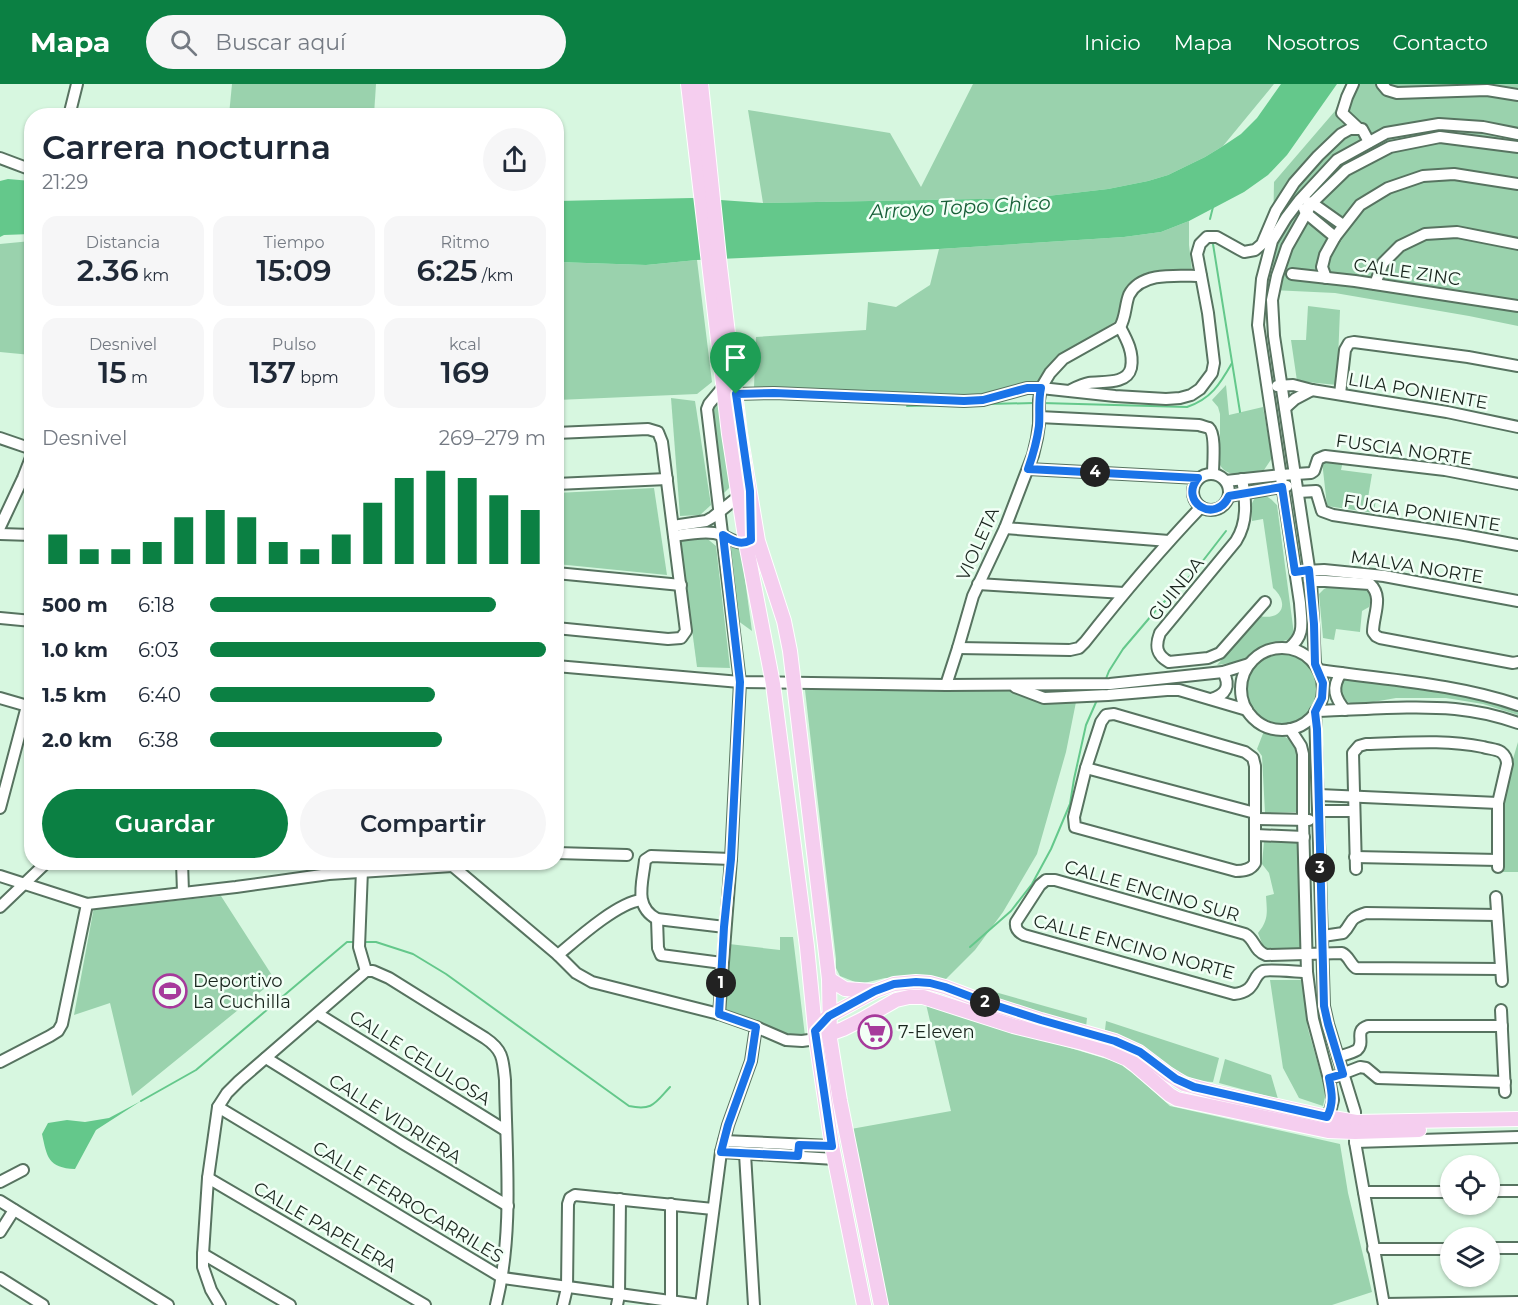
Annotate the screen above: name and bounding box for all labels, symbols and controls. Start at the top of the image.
search box [146,15,566,69]
text: Mapa [30,25,110,59]
icon: search [167,26,200,59]
text: Buscar aquí [215,29,346,56]
text: Inicio [1084,30,1141,55]
text: Mapa [1174,30,1233,55]
text: Nosotros [1266,30,1359,55]
text: Contacto [1392,30,1488,55]
text: Carrera nocturna [42,127,331,167]
button: share [483,128,546,191]
text: 21:29 [42,170,88,194]
water label: Arroyo Topo Chico [868,190,1051,224]
text: Distancia [86,233,160,252]
text: Tiempo [263,233,325,252]
text: Ritmo [440,233,490,252]
text: 2.36 [77,252,139,289]
text: 15:09 [256,252,332,289]
text: 6:25 [416,252,478,289]
street label: CALLE ZINC [1352,254,1462,290]
text: km [139,266,169,285]
text: /km [478,266,514,285]
pin [710,332,761,394]
text: Desnivel [89,335,157,354]
text: Pulso [272,335,316,354]
text: kcal [449,335,481,354]
icon: arrive [719,341,752,374]
text: 15 [98,354,127,391]
text: 137 [249,354,296,391]
text: 169 [440,354,490,391]
text: m [127,368,148,387]
text: bpm [296,368,339,387]
street label: LILA PONIENTE [1346,368,1490,414]
text: Desnivel [42,426,127,450]
text: 269–279 m [439,426,546,450]
street label: FUSCIA NORTE [1334,430,1474,470]
pin: 4 [1080,457,1110,487]
text: 4 [1089,462,1101,481]
street label: FUCIA PONIENTE [1342,490,1502,536]
street label: VIOLETA [952,504,1004,584]
street label: MALVA NORTE [1349,546,1485,588]
street label: GUINDA [1144,553,1208,625]
text: 500 m [42,593,108,617]
text: 6:18 [138,593,174,617]
text: 1.0 km [42,638,108,662]
text: 6:03 [138,638,179,662]
text: 1.5 km [42,683,107,707]
text: 6:40 [138,683,181,707]
text: 2.0 km [42,728,112,752]
text: 6:38 [138,728,178,752]
button: Guardar [42,789,288,858]
button: Compartir [300,789,546,858]
pin: 3 [1305,853,1335,883]
street label: CALLE ENCINO SUR [1062,855,1242,927]
text: 3 [1315,858,1325,877]
street label: CALLE ENCINO NORTE [1031,910,1237,984]
pin: 1 [706,968,736,998]
place label: Deportivo La Cuchilla [193,970,291,1013]
sports icon: Deportivo La Cuchilla [152,973,188,1009]
text: 1 [718,973,724,992]
pin: 2 [970,987,1000,1017]
text: 2 [980,992,990,1011]
street label: CALLE CELULOSA [345,1006,495,1110]
supermarket icon: 7-Eleven [857,1014,893,1050]
place label: 7-Eleven [898,1021,975,1043]
street label: CALLE VIDRIERA [325,1069,465,1169]
street label: CALLE FERROCARRILES [309,1136,507,1268]
map controls [1440,1155,1500,1287]
button: locate [1440,1155,1500,1215]
street label: CALLE PAPELERA [249,1177,401,1277]
button: layers [1440,1227,1500,1287]

